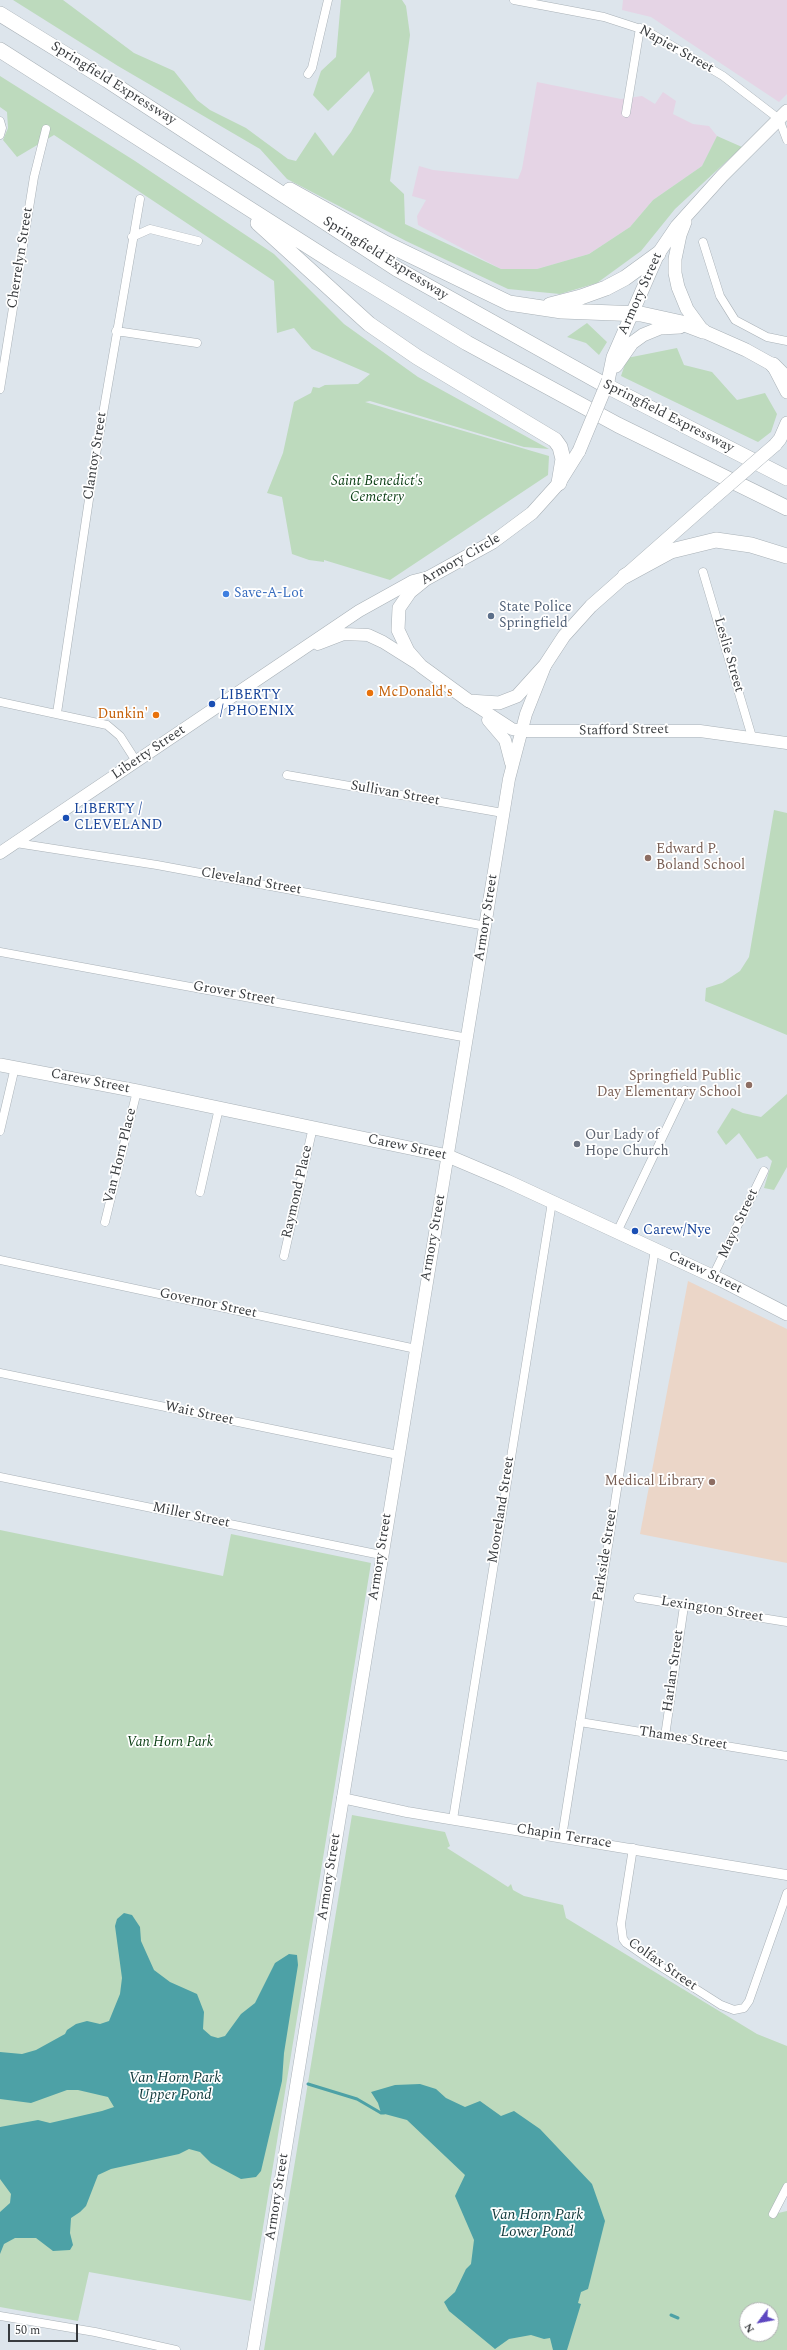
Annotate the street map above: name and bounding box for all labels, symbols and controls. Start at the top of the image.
street label: Napier Street [636,23,716,77]
street label: Springfield Expressway [47,39,179,129]
street label: Cherrelyn Street [5,206,37,310]
street label: Springfield Expressway [319,214,451,304]
street label: Armory Street [615,250,667,338]
street label: Springfield Expressway [600,377,736,457]
street label: Clantoy Street [81,411,111,501]
park label: Saint Benedict's Cemetery [331,474,423,506]
street label: Armory Circle [418,530,504,590]
place label: Save-A-Lot [234,586,304,602]
marker: Save-A-Lot [221,589,231,599]
place label: State Police Springfield [499,600,572,632]
marker: State Police Springfield [486,611,496,621]
street label: Leslie Street [709,616,747,694]
place label: McDonald's [378,685,453,701]
place label: LIBERTY / PHOENIX [220,688,295,720]
marker: McDonald's [365,688,375,698]
marker: LIBERTY / PHOENIX [207,699,217,709]
place label: Dunkin' [98,707,148,723]
marker: Dunkin' [151,710,161,720]
street label: Liberty Street [109,722,189,784]
street label: Stafford Street [579,722,669,740]
street label: Sullivan Street [349,778,441,810]
place label: LIBERTY / CLEVELAND [74,802,162,834]
marker: LIBERTY / CLEVELAND [61,813,71,823]
place label: Edward P. Boland School [656,842,745,874]
marker: Edward P. Boland School [643,853,653,863]
street label: Cleveland Street [199,865,303,899]
street label: Armory Street [472,873,502,963]
street label: Grover Street [192,979,276,1009]
street label: Carew Street [49,1066,131,1098]
place label: Springfield Public Day Elementary School [597,1069,741,1102]
marker: Springfield Public Day Elementary School [744,1080,754,1090]
street label: Van Horn Place [101,1107,141,1205]
place label: Our Lady of Hope Church [585,1128,669,1160]
street label: Carew Street [366,1131,448,1165]
marker: Our Lady of Hope Church [572,1139,582,1149]
street label: Raymond Place [279,1144,317,1240]
street label: Mayo Street [716,1187,762,1261]
street label: Armory Street [418,1193,450,1283]
place label: Carew/Nye [643,1223,711,1239]
marker: Carew/Nye [630,1226,640,1236]
street label: Carew Street [665,1248,745,1298]
street label: Governor Street [158,1286,258,1322]
street label: Wait Street [163,1399,235,1429]
street label: Mooreland Street [485,1455,519,1565]
place label: Medical Library [605,1474,704,1490]
marker: Medical Library [707,1477,717,1487]
street label: Miller Street [151,1500,231,1532]
street label: Parkside Street [590,1507,622,1603]
street label: Armory Street [366,1512,396,1602]
street label: Lexington Street [660,1594,764,1626]
street label: Harlan Street [660,1629,688,1713]
street label: Thames Street [638,1724,728,1754]
park label: Van Horn Park [127,1735,213,1751]
street label: Chapin Terrace [515,1821,613,1853]
street label: Armory Street [315,1832,345,1922]
street label: Colfax Street [624,1935,700,1995]
water label: Van Horn Park Upper Pond [129,2070,221,2105]
street label: Armory Street [263,2152,293,2242]
water label: Van Horn Park Lower Pond [491,2207,583,2242]
north arrow [739,2302,779,2342]
scale bar [10,2316,80,2342]
text: N [740,2320,759,2336]
text: 50 m [15,2321,40,2340]

